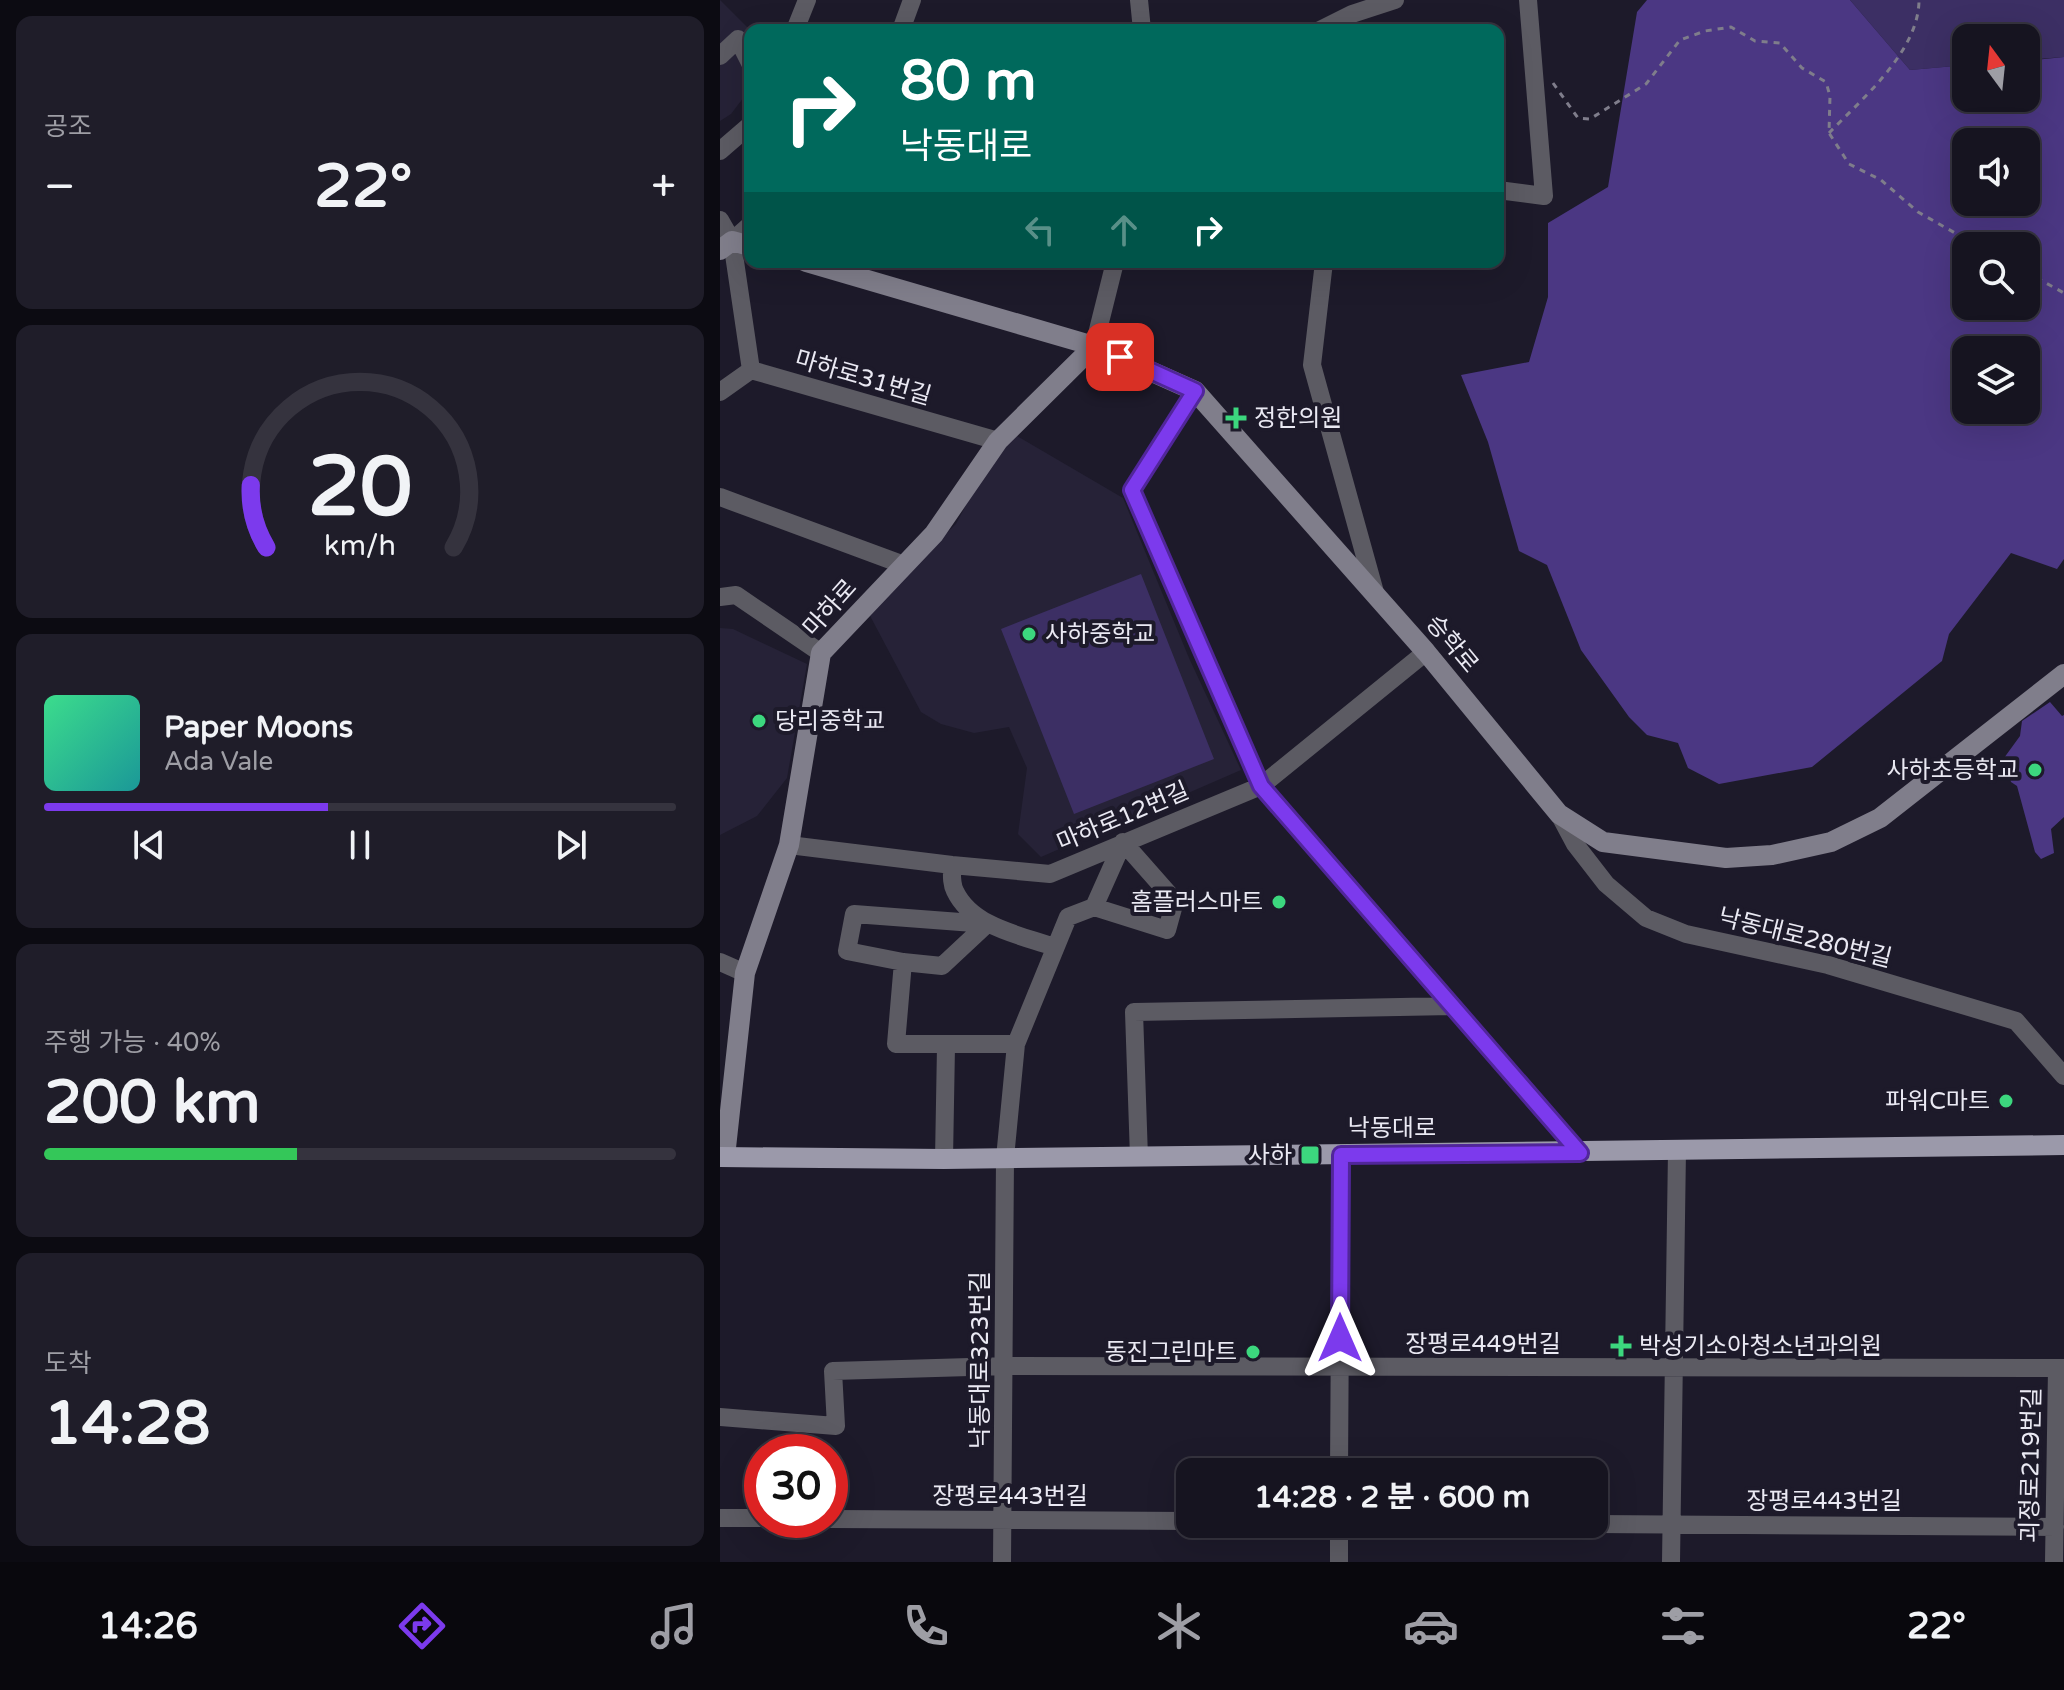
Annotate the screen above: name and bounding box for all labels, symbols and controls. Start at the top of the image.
north arrow [1952,24,2040,112]
map controls [1952,24,2040,424]
text: 80 m [900,48,1036,115]
icon: right [768,56,872,160]
text: 공조 [44,111,92,142]
text: 낙동대로 [900,125,1032,168]
button: sound [1952,128,2040,216]
text: 22° [314,151,412,223]
text: − [44,161,75,214]
text: + [651,161,676,214]
icon: left [1018,208,1062,252]
icon: ahead [1102,208,1146,252]
icon: right [1186,208,1230,252]
button: search [1952,232,2040,320]
pin [1086,323,1154,391]
icon: arrive [1098,335,1142,379]
button: layers [1952,336,2040,424]
street label: 마하로31번길 [791,345,935,411]
place label: 정한의원 [1254,404,1342,433]
marker: 정한의원 [1225,407,1247,429]
text: 20 [308,437,412,537]
text: km/h [324,529,396,563]
street label: 마하로 [797,574,863,642]
street label: 승학로 [1420,609,1484,679]
place label: 사하중학교 [1045,620,1155,649]
marker: 사하중학교 [1020,625,1038,643]
place label: 당리중학교 [775,707,885,736]
text: Paper Moons [164,709,353,746]
marker: 당리중학교 [750,712,768,730]
text: Ada Vale [164,746,273,777]
place label: 사하초등학교 [1887,756,2019,785]
marker: 사하초등학교 [2026,761,2044,779]
street label: 마하로12번길 [1053,776,1193,858]
icon: previous [127,823,171,867]
icon: pause [338,823,382,867]
icon: next [549,823,593,867]
place label: 홈플러스마트 [1131,888,1263,917]
marker: 홈플러스마트 [1270,893,1288,911]
street label: 낙동대로280번길 [1715,902,1895,974]
text: 주행 가능 · 40% [44,1027,221,1058]
text: 200 km [44,1067,260,1139]
place label: 파워C마트 [1885,1087,1990,1116]
marker: 파워C마트 [1997,1092,2015,1110]
street label: 낙동대로 [1348,1114,1436,1143]
place label: 사하 [1248,1141,1292,1170]
marker: 사하 [1299,1144,1321,1166]
street label: 낙동대로323번길 [966,1271,995,1449]
position arrow [1298,1296,1382,1380]
street label: 장평로449번길 [1405,1330,1561,1359]
place label: 박성기소아청소년과의원 [1639,1332,1882,1361]
marker: 박성기소아청소년과의원 [1610,1335,1632,1357]
place label: 동진그린마트 [1105,1338,1237,1367]
marker: 동진그린마트 [1244,1343,1262,1361]
text: 도착 [44,1348,92,1379]
street label: 괴정로219번길 [2015,1387,2047,1543]
text: 14:28 [44,1388,210,1460]
speed limit sign: 30 [744,1434,848,1538]
text: 14:28 · 2 분 · 600 m [1254,1479,1530,1516]
street label: 장평로443번길 [932,1482,1088,1511]
street label: 장평로443번길 [1746,1487,1902,1516]
icon: directions [394,1598,450,1654]
icon: music [646,1598,702,1654]
icon: phone [898,1598,954,1654]
icon: climate [1151,1598,1207,1654]
icon: car [1403,1598,1459,1654]
icon: filters [1655,1598,1711,1654]
text: 14:26 [98,1605,198,1648]
text: 22° [1907,1605,1966,1648]

